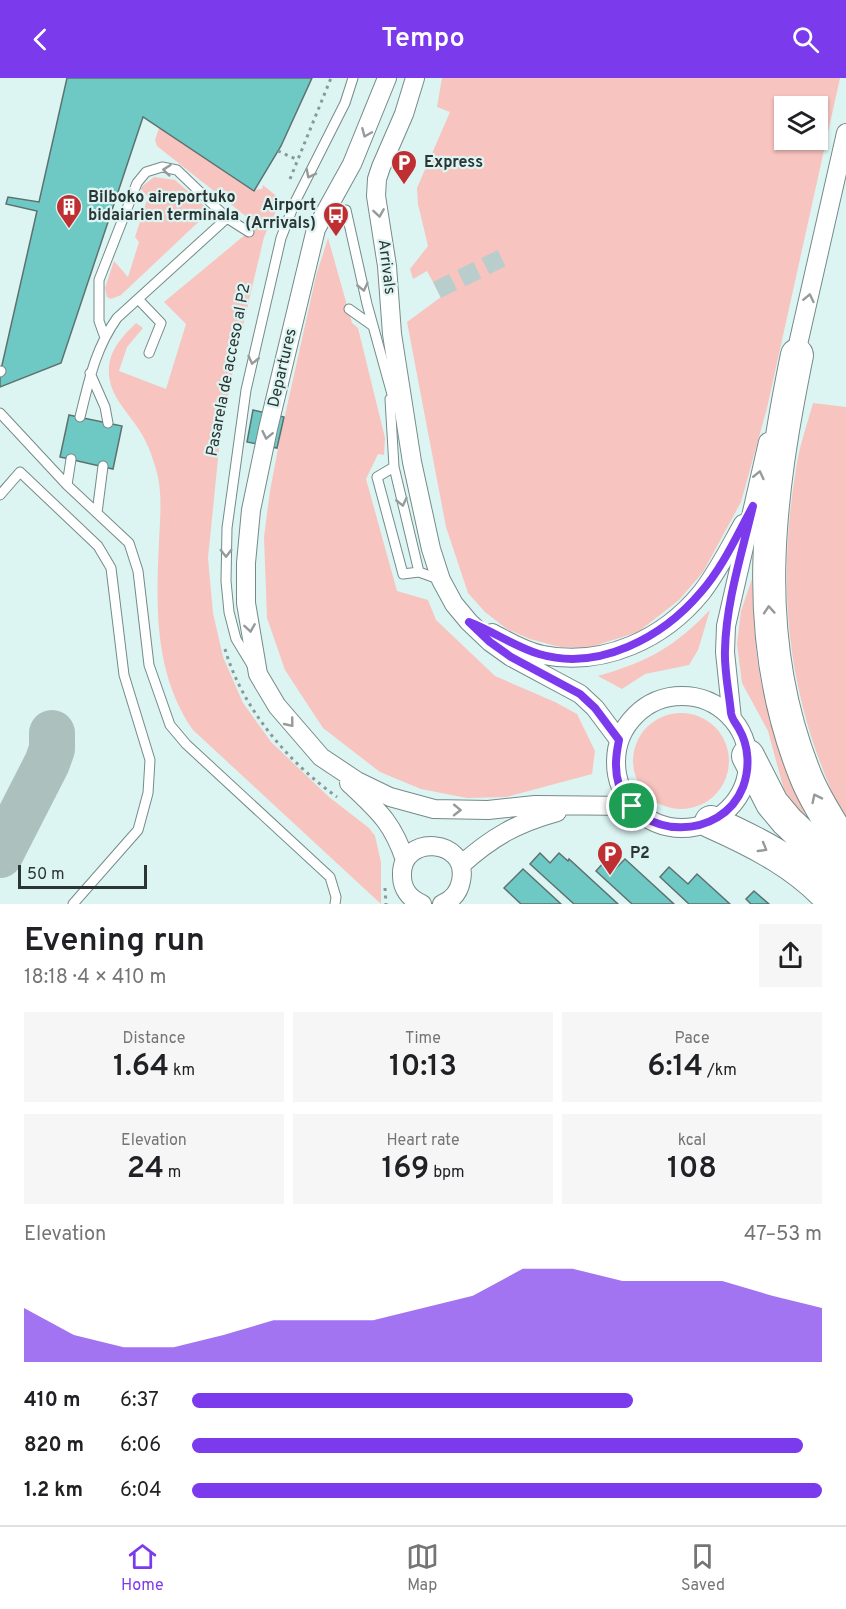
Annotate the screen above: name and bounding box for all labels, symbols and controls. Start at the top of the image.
text: Tempo [381,22,465,56]
icon: back [24,23,57,56]
icon: search [789,23,822,56]
map controls [774,96,828,150]
button: layers [774,96,828,150]
one-way arrow [361,126,373,137]
parking icon: Express [389,148,419,186]
place label: Express [424,153,483,173]
one-way arrow [162,164,172,176]
one-way arrow [305,168,317,179]
place label: Bilboko aireportuko bidaiarien terminala [88,188,239,226]
building icon: Bilboko aireportuko bidaiarien terminala [54,192,84,230]
place label: Airport (Arrivals) [245,196,316,234]
bus stop icon: Airport (Arrivals) [321,200,351,238]
one-way arrow [372,208,385,218]
street label: Arrivals [373,238,399,296]
street label: Pasarela de acceso al P2 [202,282,256,458]
one-way arrow [356,282,369,292]
one-way arrow [802,293,815,303]
street label: Departures [264,327,302,409]
one-way arrow [247,355,260,365]
one-way arrow [261,430,274,440]
one-way arrow [752,471,765,481]
one-way arrow [395,497,408,507]
one-way arrow [220,548,233,557]
one-way arrow [763,605,776,614]
one-way arrow [243,623,256,633]
one-way arrow [283,716,294,727]
pin [606,780,657,831]
icon: arrive [615,789,648,822]
one-way arrow [812,793,824,804]
one-way arrow [453,803,462,816]
parking icon: P2 [595,839,625,877]
one-way arrow [757,840,767,852]
place label: P2 [630,844,650,864]
scale bar [18,862,147,890]
text: 50 m [27,865,65,885]
text: Evening run [24,921,205,963]
button: share [759,924,822,987]
text: 18:18 · 4 × 410 m [24,965,166,991]
text: Distance [123,1029,185,1049]
text: Time [405,1029,441,1049]
text: Pace [674,1029,710,1049]
text: 1.64 [113,1049,169,1086]
text: 10:13 [389,1049,457,1086]
text: 6:14 [647,1049,703,1086]
text: km [169,1061,195,1081]
text: /km [703,1061,737,1081]
text: Elevation [121,1131,187,1151]
text: Heart rate [386,1131,460,1151]
text: kcal [678,1131,706,1151]
text: 24 [127,1151,164,1188]
text: 169 [381,1151,429,1188]
text: 108 [667,1151,717,1188]
text: m [164,1163,181,1183]
text: bpm [429,1163,465,1183]
text: Elevation [24,1222,106,1248]
text: 47–53 m [744,1222,822,1248]
text: 410 m [24,1388,81,1414]
text: 6:37 [120,1388,159,1414]
text: 820 m [24,1433,84,1459]
text: 6:06 [120,1433,161,1459]
text: 1.2 km [24,1478,83,1504]
text: 6:04 [120,1478,162,1504]
tab: Home [121,1540,164,1596]
tab: Map [406,1540,439,1596]
tab: Saved [681,1540,725,1596]

